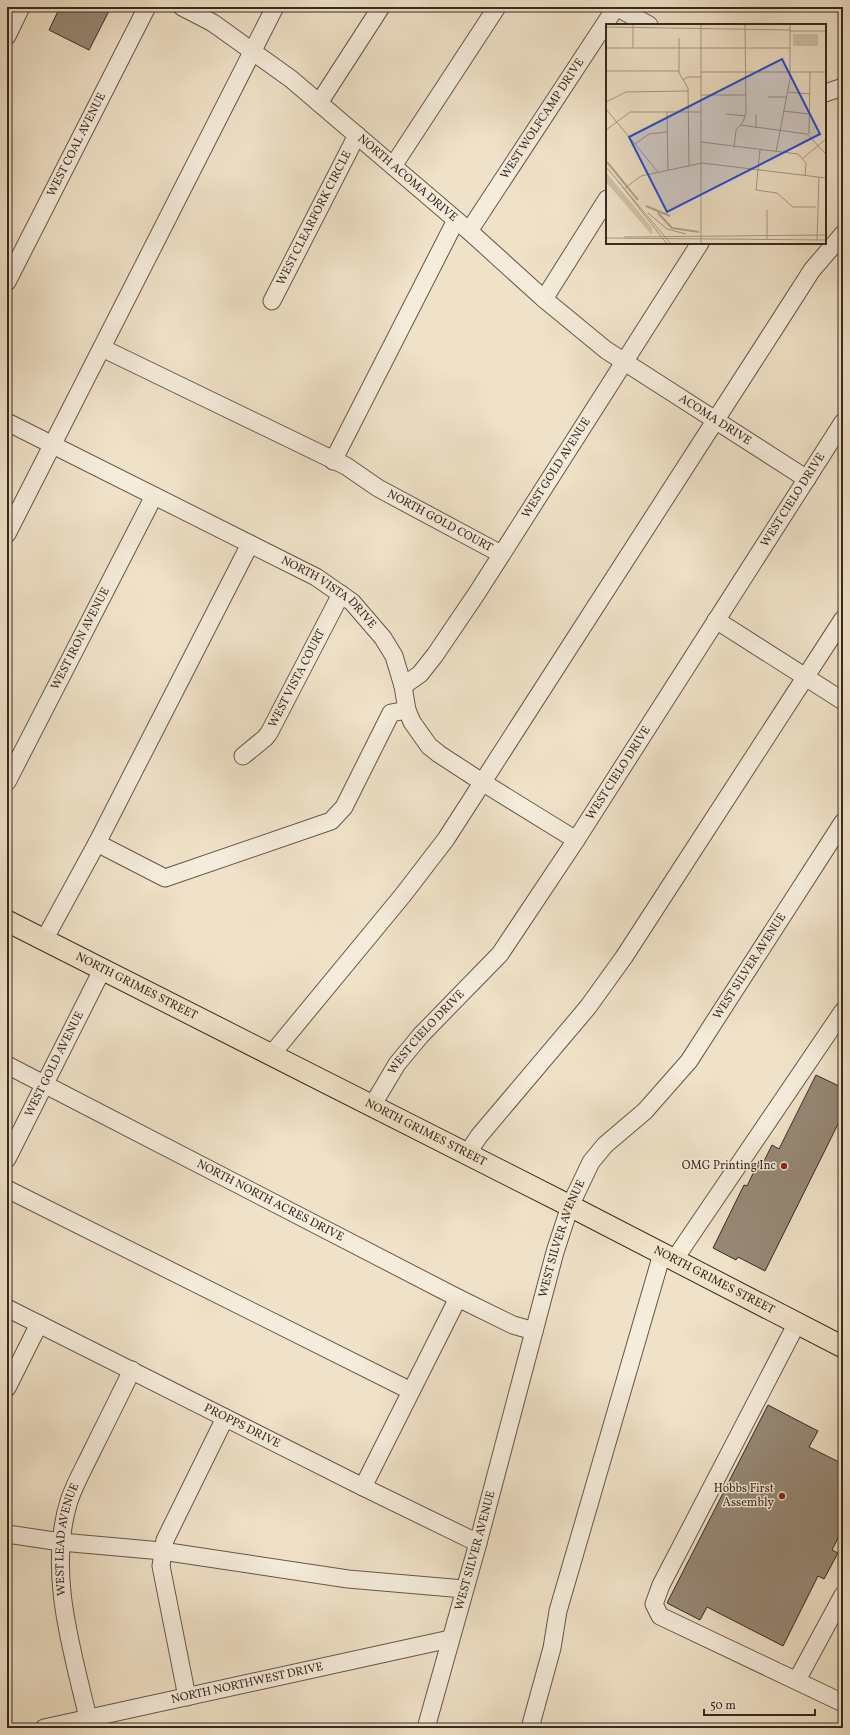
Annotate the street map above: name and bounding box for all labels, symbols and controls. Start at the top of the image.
inset map [606,24,826,244]
street label: WEST WOLFCAMP DRIVE [497,55,588,183]
street label: WEST COAL AVENUE [44,90,110,199]
street label: NORTH ACOMA DRIVE [354,131,461,226]
street label: WEST CLEARFORK CIRCLE [273,148,356,288]
street label: ACOMA DRIVE [676,391,754,449]
street label: WEST GOLD AVENUE [519,415,595,521]
street label: WEST CIELO DRIVE [757,450,829,550]
street label: NORTH GOLD COURT [384,486,495,556]
street label: NORTH VISTA DRIVE [278,553,380,632]
street label: WEST IRON AVENUE [48,585,114,693]
street label: WEST VISTA COURT [265,627,329,731]
street label: WEST CIELO DRIVE [583,723,655,823]
street label: WEST SILVER AVENUE [710,910,790,1023]
street label: NORTH GRIMES STREET [73,949,200,1024]
street label: WEST CIELO DRIVE [384,987,468,1078]
street label: WEST GOLD AVENUE [21,1009,88,1120]
street label: NORTH GRIMES STREET [362,1095,489,1170]
street label: NORTH NORTH ACRES DRIVE [194,1156,346,1246]
place label: OMG Printing Inc [682,1158,776,1174]
marker: OMG Printing Inc [779,1161,789,1171]
street label: WEST SILVER AVENUE [535,1177,589,1299]
street label: NORTH GRIMES STREET [651,1242,777,1318]
street label: PROPPS DRIVE [201,1400,283,1452]
street label: WEST LEAD AVENUE [52,1481,83,1597]
place label: Hobbs First Assembly [714,1481,774,1511]
street label: WEST SILVER AVENUE [451,1489,499,1612]
marker: Hobbs First Assembly [777,1491,787,1501]
street label: NORTH NORTHWEST DRIVE [170,1659,325,1708]
scale bar [704,1691,815,1717]
text: 50 m [710,1698,736,1714]

